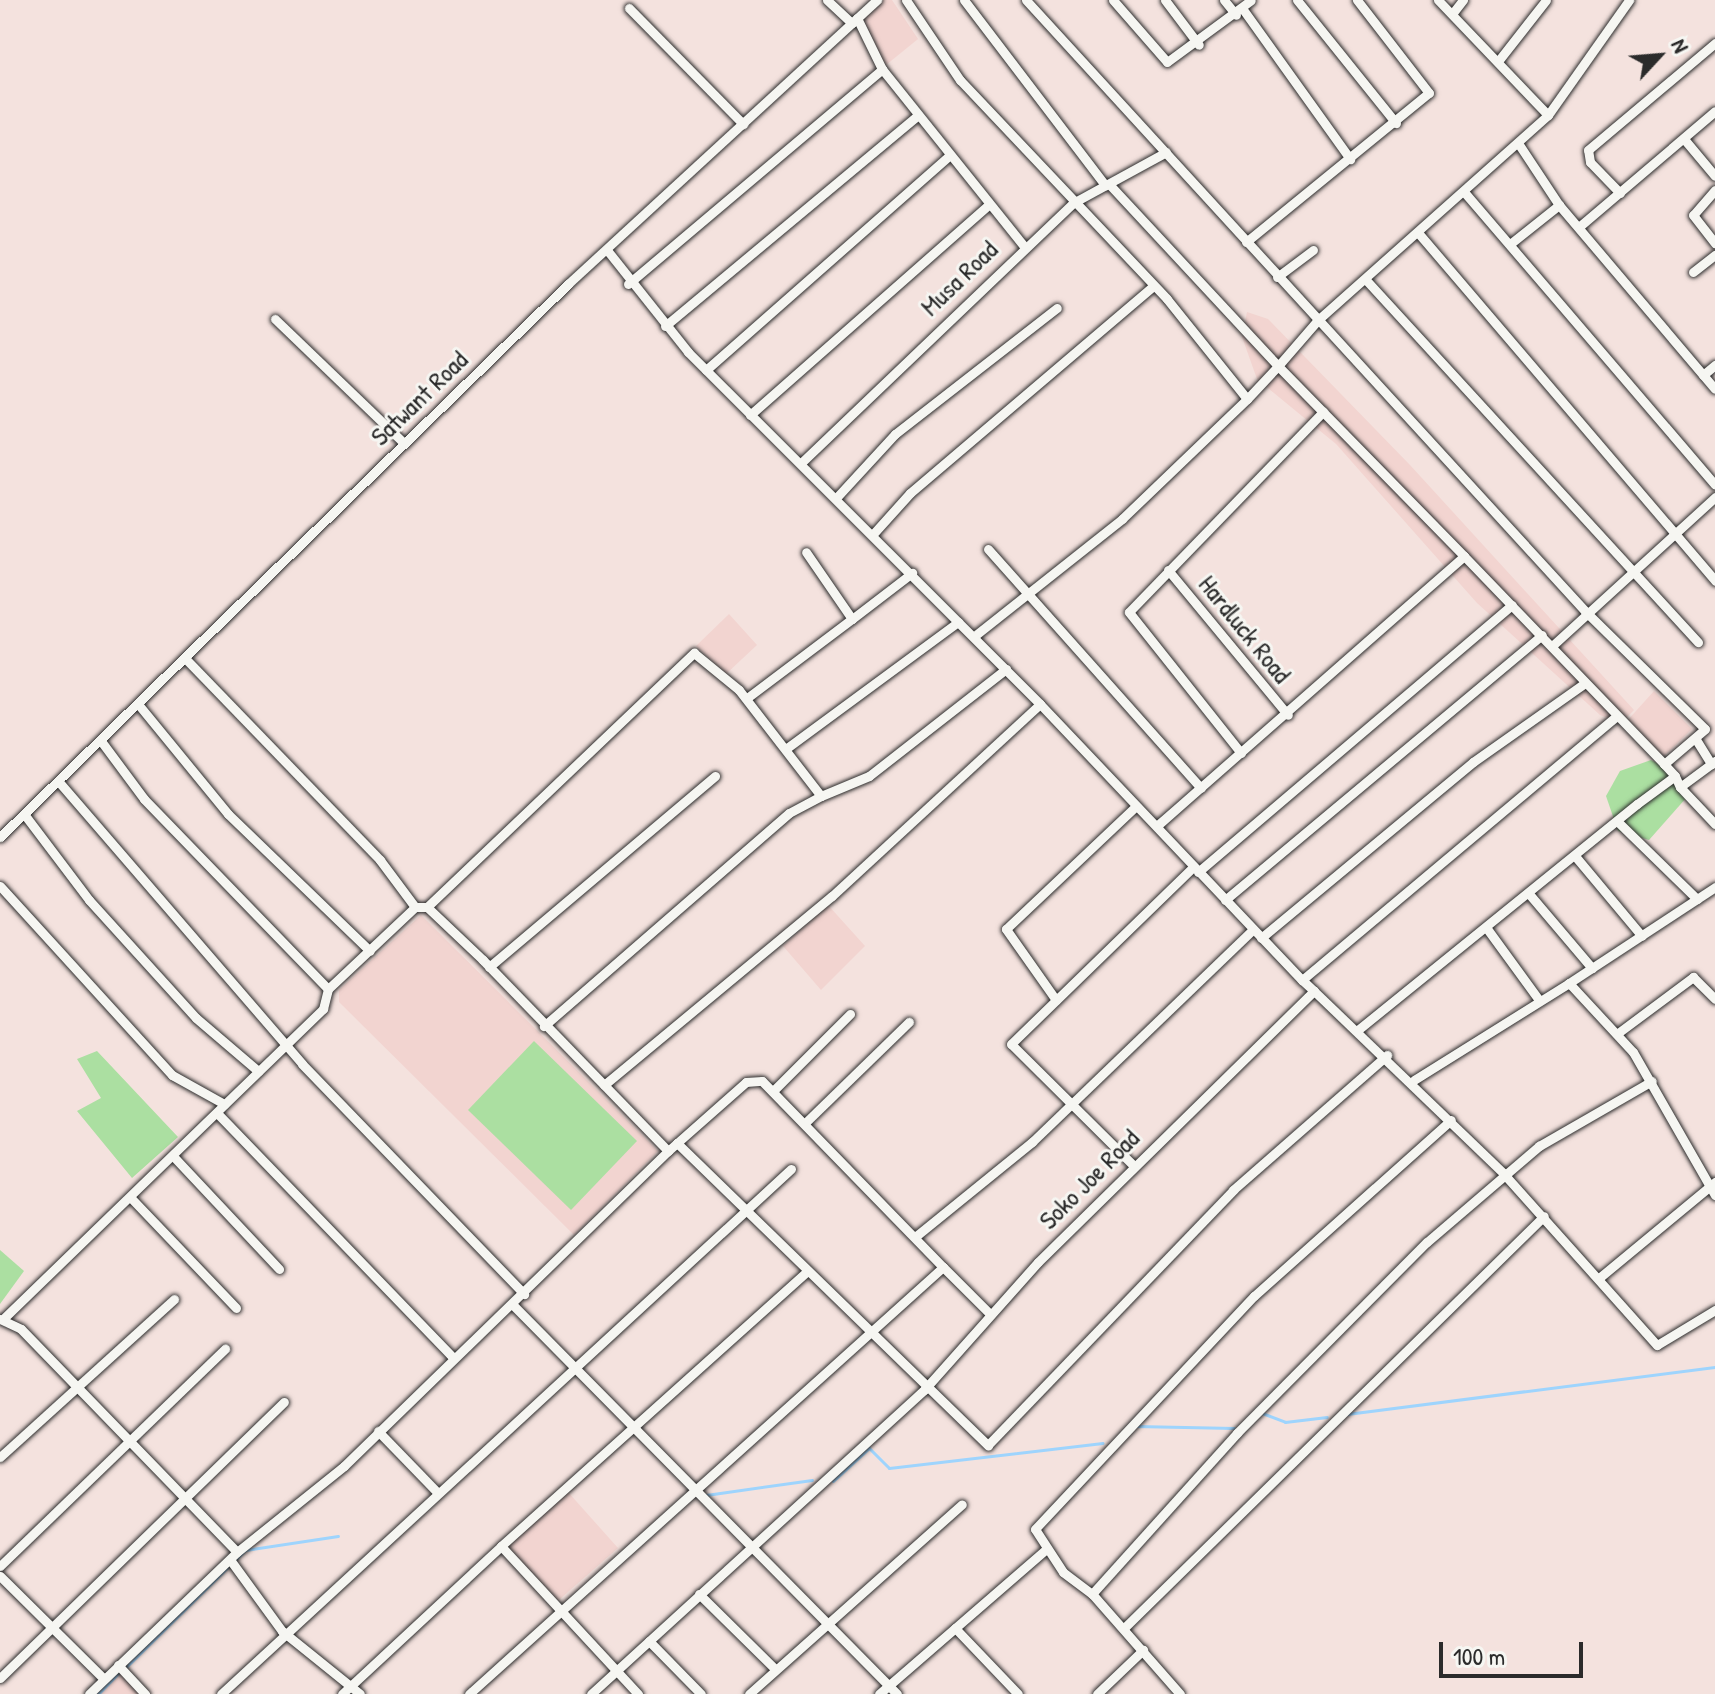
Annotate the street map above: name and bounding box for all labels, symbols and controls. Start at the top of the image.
north arrow [1619,16,1699,96]
text: N [1665,34,1697,57]
street label: Musa Road [914,234,1004,322]
street label: Satwant Road [364,344,474,452]
street label: Hardluck Road [1192,569,1298,689]
street label: Soko Joe Road [1032,1122,1146,1236]
scale bar [1443,1626,1587,1676]
text: 100 m [1453,1640,1505,1672]

